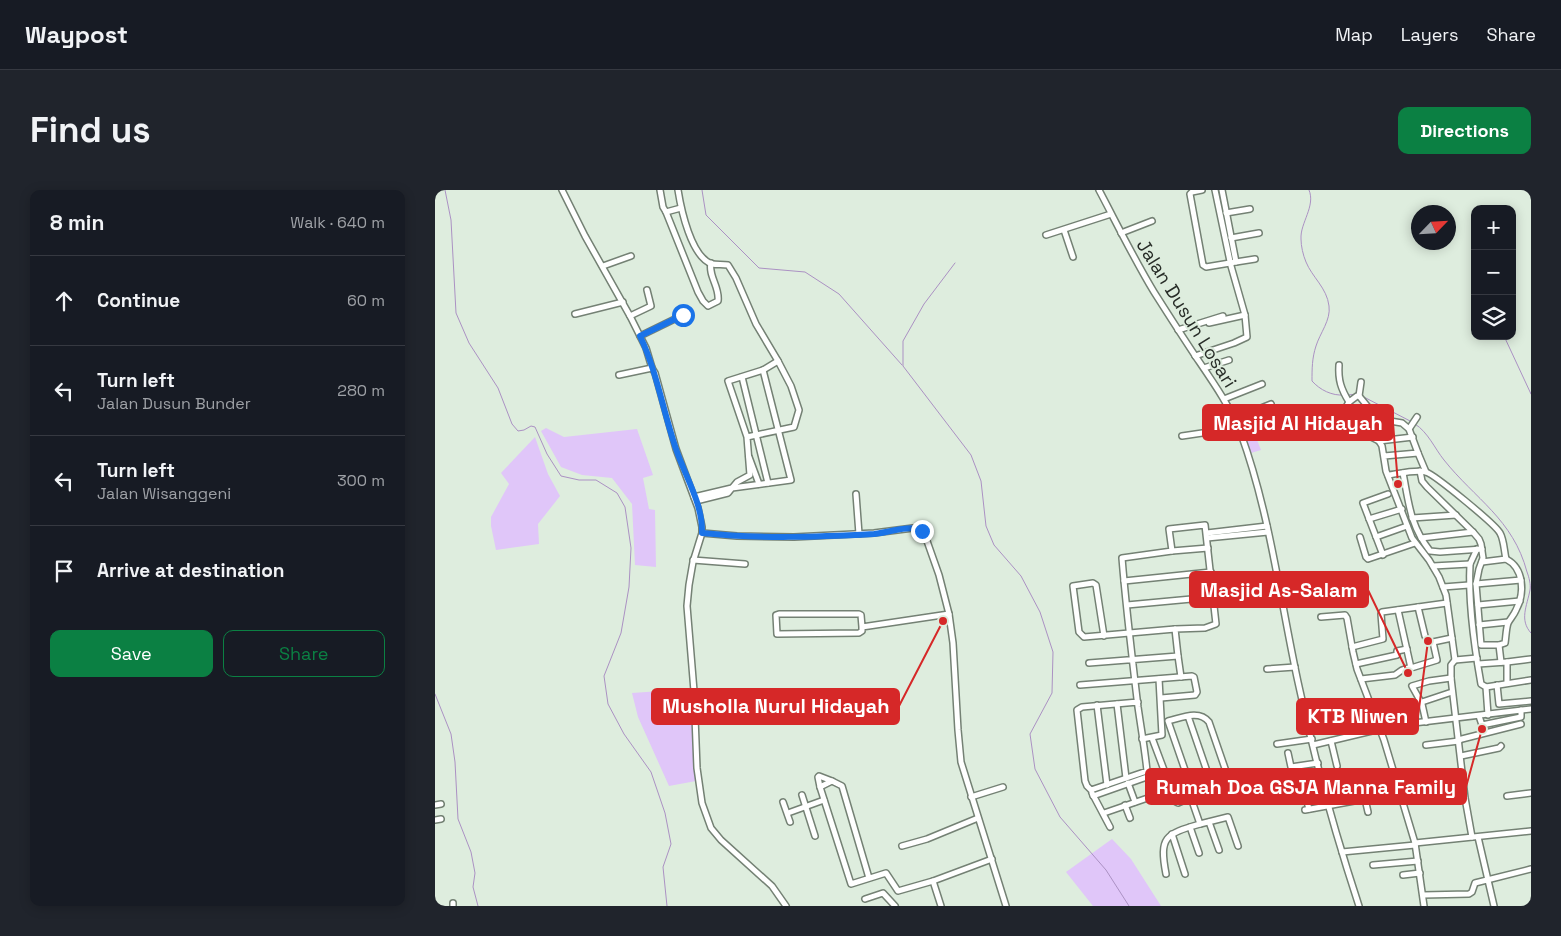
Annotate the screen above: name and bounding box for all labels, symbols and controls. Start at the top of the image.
text: Waypost [25,19,128,50]
text: Map [1335,23,1373,46]
text: Layers [1401,23,1458,46]
text: Share [1486,23,1536,46]
button: Directions [1398,107,1531,154]
text: Find us [30,108,151,152]
north arrow [1411,205,1456,250]
map controls [1471,205,1516,340]
button: + [1471,205,1516,250]
text: 8 min [50,209,104,236]
text: Walk · 640 m [290,212,385,233]
street label: Jalan Dusun Losari [1131,234,1242,392]
button: − [1471,250,1516,295]
icon: ahead [50,287,78,315]
text: Continue [97,288,180,313]
text: 60 m [347,290,385,311]
button: layers [1471,295,1516,340]
route start [672,304,695,327]
text: Turn left [97,368,175,393]
icon: left [50,377,78,405]
text: 280 m [337,380,385,401]
text: Jalan Dusun Bunder [97,393,251,414]
callout: Masjid Al Hidayah [1203,405,1393,440]
text: Masjid Al Hidayah [1213,410,1383,436]
text: Turn left [97,458,175,483]
icon: left [50,467,78,495]
text: 300 m [337,470,385,491]
text: Jalan Wisanggeni [97,483,231,504]
route end [911,520,934,543]
icon: arrive [50,557,78,585]
text: Arrive at destination [97,558,285,583]
callout: Masjid As-Salam [1190,572,1368,607]
text: Masjid As-Salam [1200,577,1358,603]
button: Save [50,630,213,677]
button: Share [223,630,385,677]
callout: Musholla Nurul Hidayah [652,689,899,724]
text: Musholla Nurul Hidayah [662,693,890,719]
callout: KTB Niwen [1297,699,1418,734]
text: KTB Niwen [1308,703,1408,729]
callout: Rumah Doa GSJA Manna Family [1146,769,1466,804]
text: Rumah Doa GSJA Manna Family [1156,774,1456,800]

